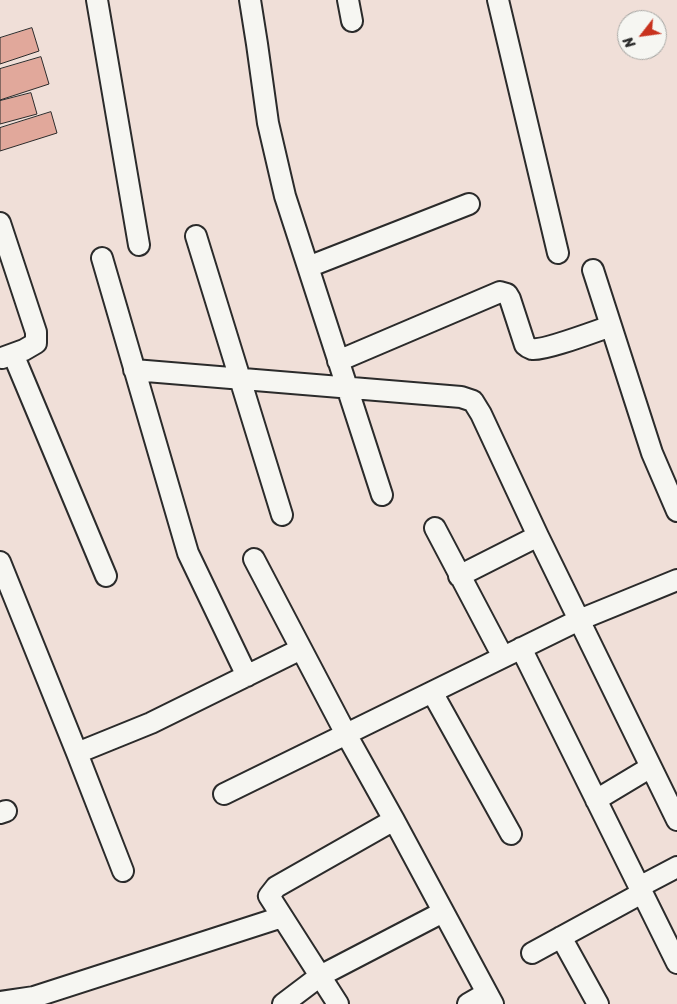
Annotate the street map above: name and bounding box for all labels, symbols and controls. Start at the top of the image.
north arrow [617,10,667,60]
text: N [616,32,643,53]

